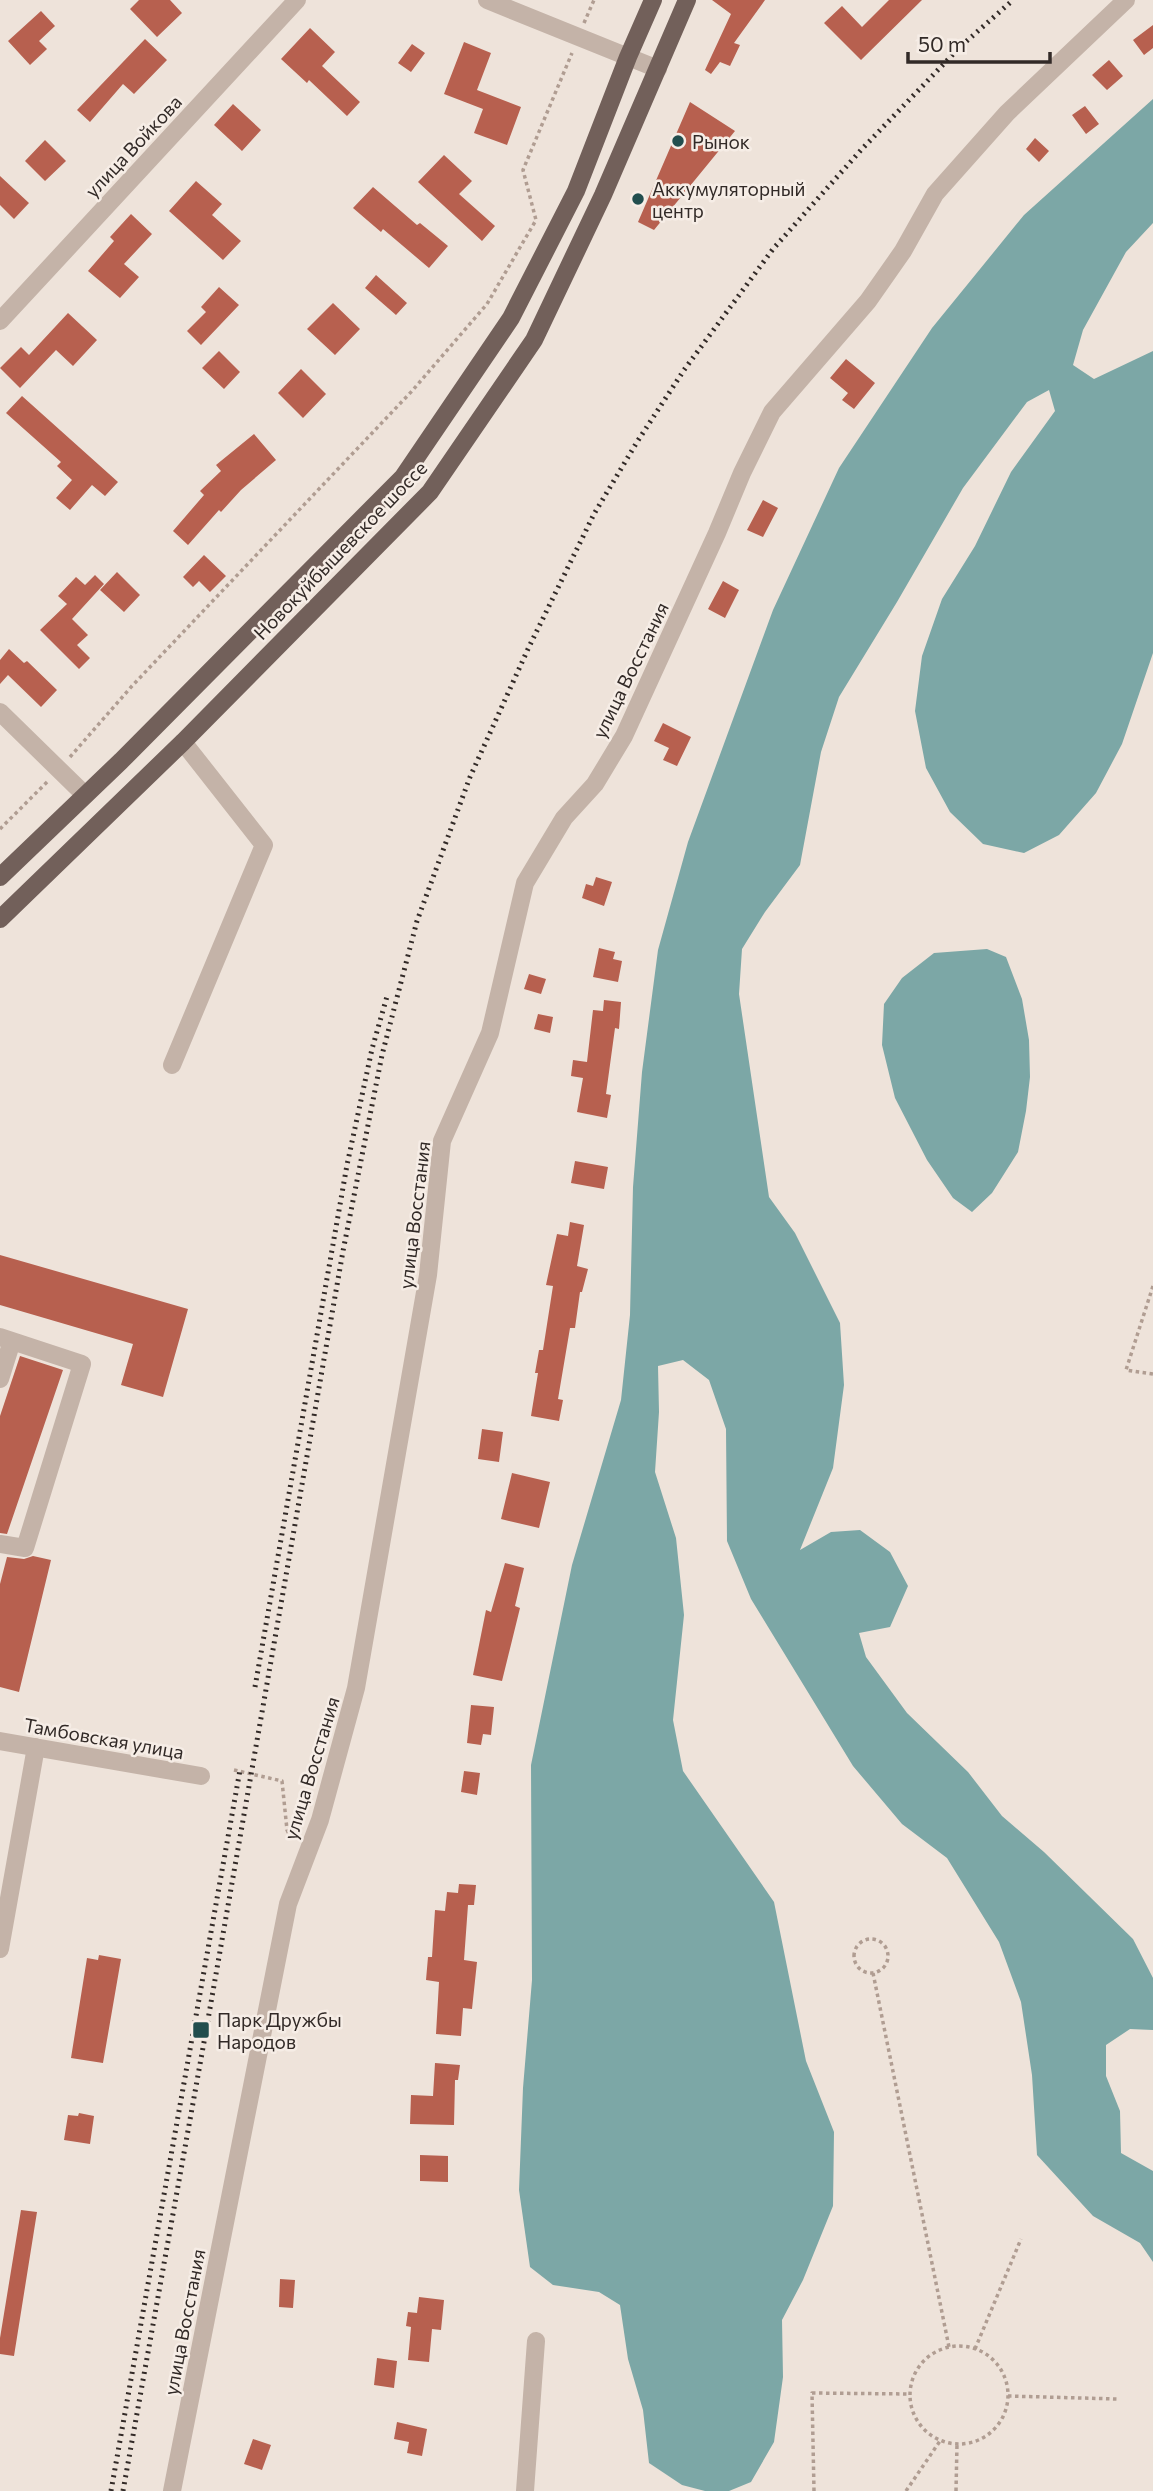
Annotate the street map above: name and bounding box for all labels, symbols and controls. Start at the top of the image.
scale bar [908,21,1050,65]
text: 50 m [918,31,966,56]
street label: улица Войкова [80,90,186,202]
place label: Рынок [692,130,750,153]
marker: Рынок [670,133,686,149]
place label: Аккумуляторный центр [652,177,806,222]
marker: Аккумуляторный центр [630,191,646,207]
street label: Новокуйбышевское шоссе [249,456,431,644]
street label: улица Восстания [587,598,673,742]
street label: улица Восстания [394,1140,434,1290]
street label: улица Восстания [278,1694,344,1842]
street label: Тамбовская улица [22,1713,186,1763]
place label: Парк Дружбы Народов [217,2008,342,2053]
marker: Парк Дружбы Народов [191,2020,211,2040]
street label: улица Восстания [159,2247,209,2397]

